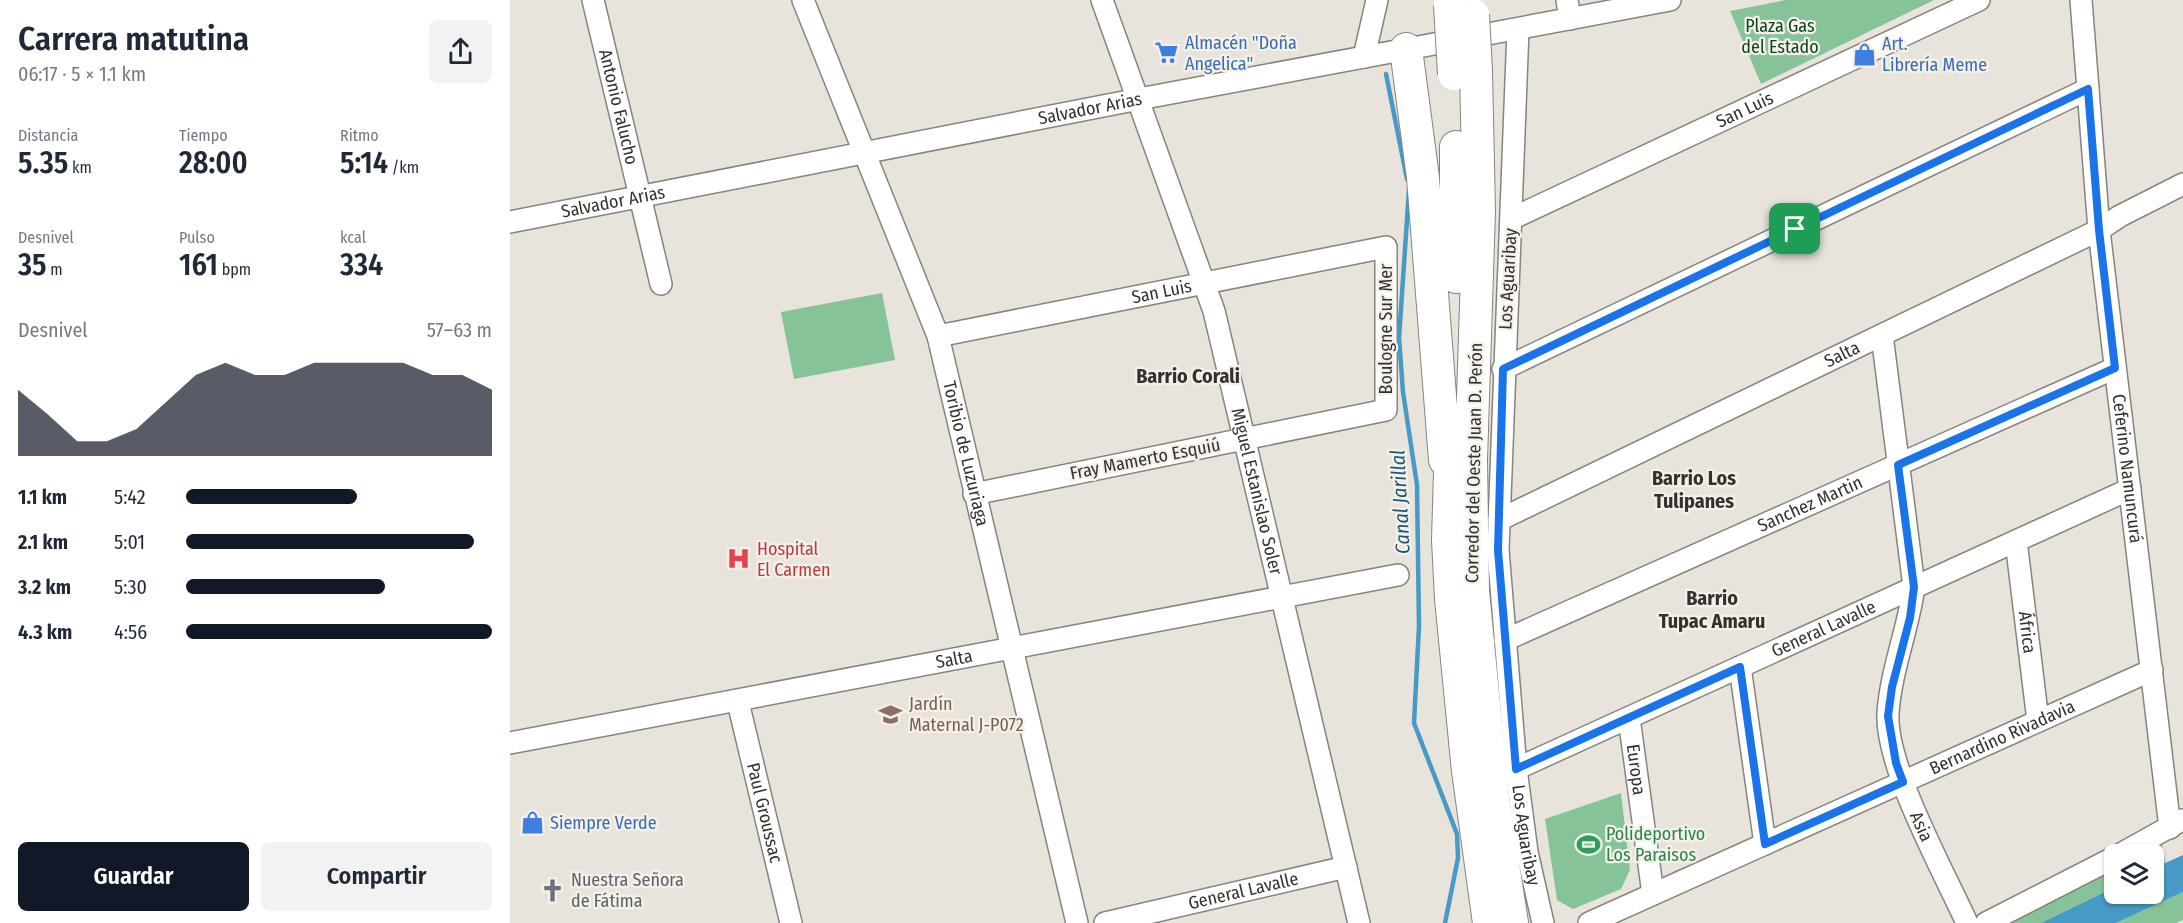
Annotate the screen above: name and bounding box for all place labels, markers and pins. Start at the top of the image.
place label: Almacén "Doña Angelica" [1185,32,1297,75]
place label: Art. Librería Meme [1882,33,1987,76]
supermarket icon: Almacén "Doña Angelica" [1154,40,1180,66]
shop icon: Art. Librería Meme [1851,41,1877,67]
pin [1769,203,1820,254]
place label: Hospital El Carmen [757,538,831,581]
hospital icon: Hospital El Carmen [726,546,752,572]
place label: Jardín Maternal J-P072 [909,693,1024,736]
school or university icon: Jardín Maternal J-P072 [878,701,904,727]
shop icon: Siempre Verde [519,810,545,836]
place label: Siempre Verde [550,812,657,834]
place label: Polideportivo Los Paraisos [1606,823,1705,866]
sports icon: Polideportivo Los Paraisos [1575,831,1601,857]
place label: Nuestra Señora de Fátima [571,869,684,912]
church icon: Nuestra Señora de Fátima [540,877,566,903]

